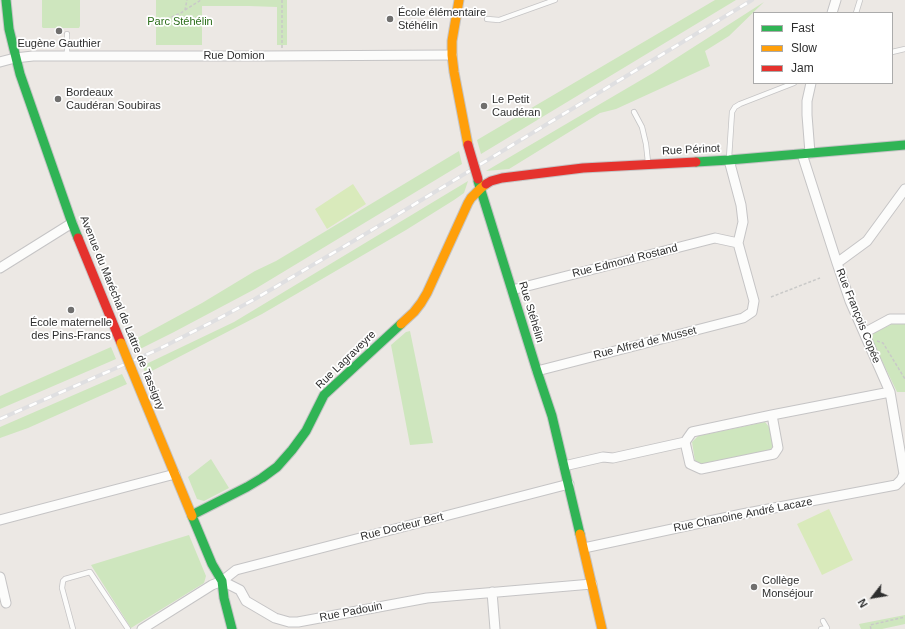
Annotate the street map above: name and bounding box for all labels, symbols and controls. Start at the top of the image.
place label: École élémentaire Stéhélin [398,6,486,32]
legend [753,12,893,84]
marker: École élémentaire Stéhélin [385,14,395,24]
park label: Parc Stéhélin [147,15,213,29]
text: Fast [791,21,814,35]
marker: Eugène Gauthier [54,26,64,36]
place label: Eugène Gauthier [17,37,101,51]
text: Slow [791,41,817,55]
street label: Rue Domion [203,49,265,63]
text: Jam [791,61,814,75]
place label: Bordeaux Caudéran Soubiras [66,86,161,112]
place label: Le Petit Caudéran [492,93,540,119]
marker: Bordeaux Caudéran Soubiras [53,94,63,104]
marker: Le Petit Caudéran [479,101,489,111]
street label: Rue Périnot [662,142,720,158]
street label: Avenue du Maréchal de Lattre de Tassigny [77,214,167,412]
street label: Rue Edmond Rostand [571,242,679,280]
street label: Rue François Copée [833,267,883,365]
street label: Rue Stéhélin [515,280,547,344]
marker: École maternelle des Pins-Francs [66,305,76,315]
place label: École maternelle des Pins-Francs [30,316,112,342]
street label: Rue Alfred de Musset [592,324,698,362]
street label: Rue Lagraveyre [313,328,379,392]
street label: Rue Chanoine André Lacaze [672,495,814,535]
street label: Rue Docteur Bert [359,510,445,544]
place label: Collège Monséjour [762,574,813,600]
north arrow [853,577,893,617]
marker: Collège Monséjour [749,582,759,592]
text: N [856,597,870,610]
street label: Rue Padouin [319,599,383,625]

